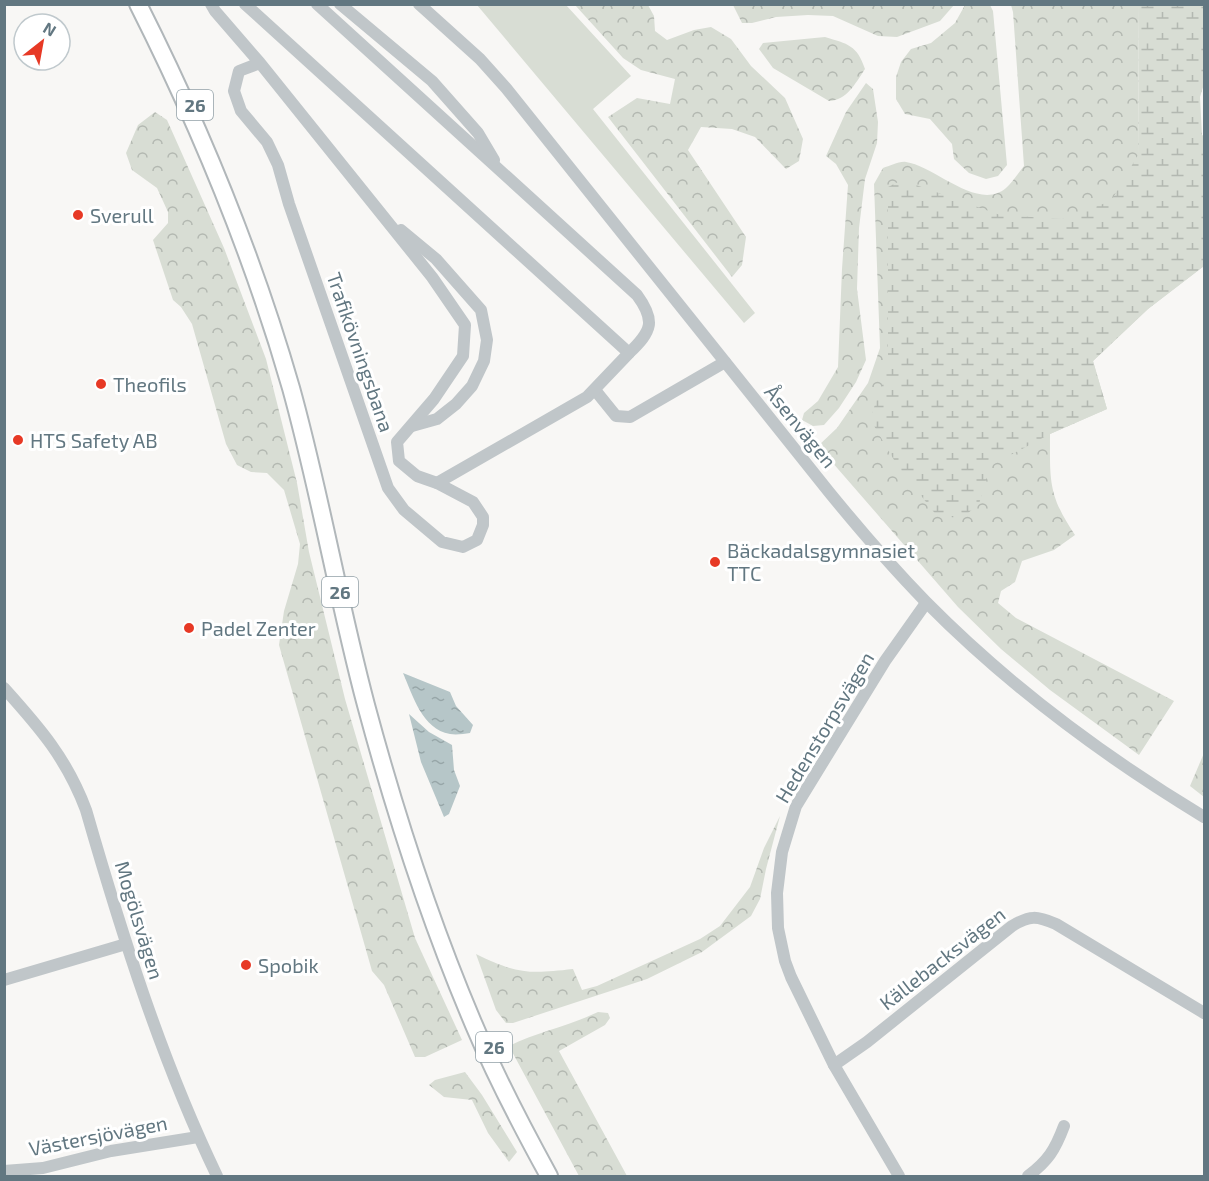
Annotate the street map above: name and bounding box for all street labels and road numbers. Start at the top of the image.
road number: 26 [177,90,213,120]
street label: Trafikövningsbana [322,269,400,435]
street label: Åsenvägen [760,380,842,472]
road number: 26 [322,577,358,607]
street label: Hedenstorpsvägen [769,647,879,807]
street label: Mogölsvägen [111,858,169,982]
street label: Källebacksvägen [874,902,1010,1014]
road number: 26 [476,1032,512,1062]
street label: Västersjövägen [27,1110,169,1160]

